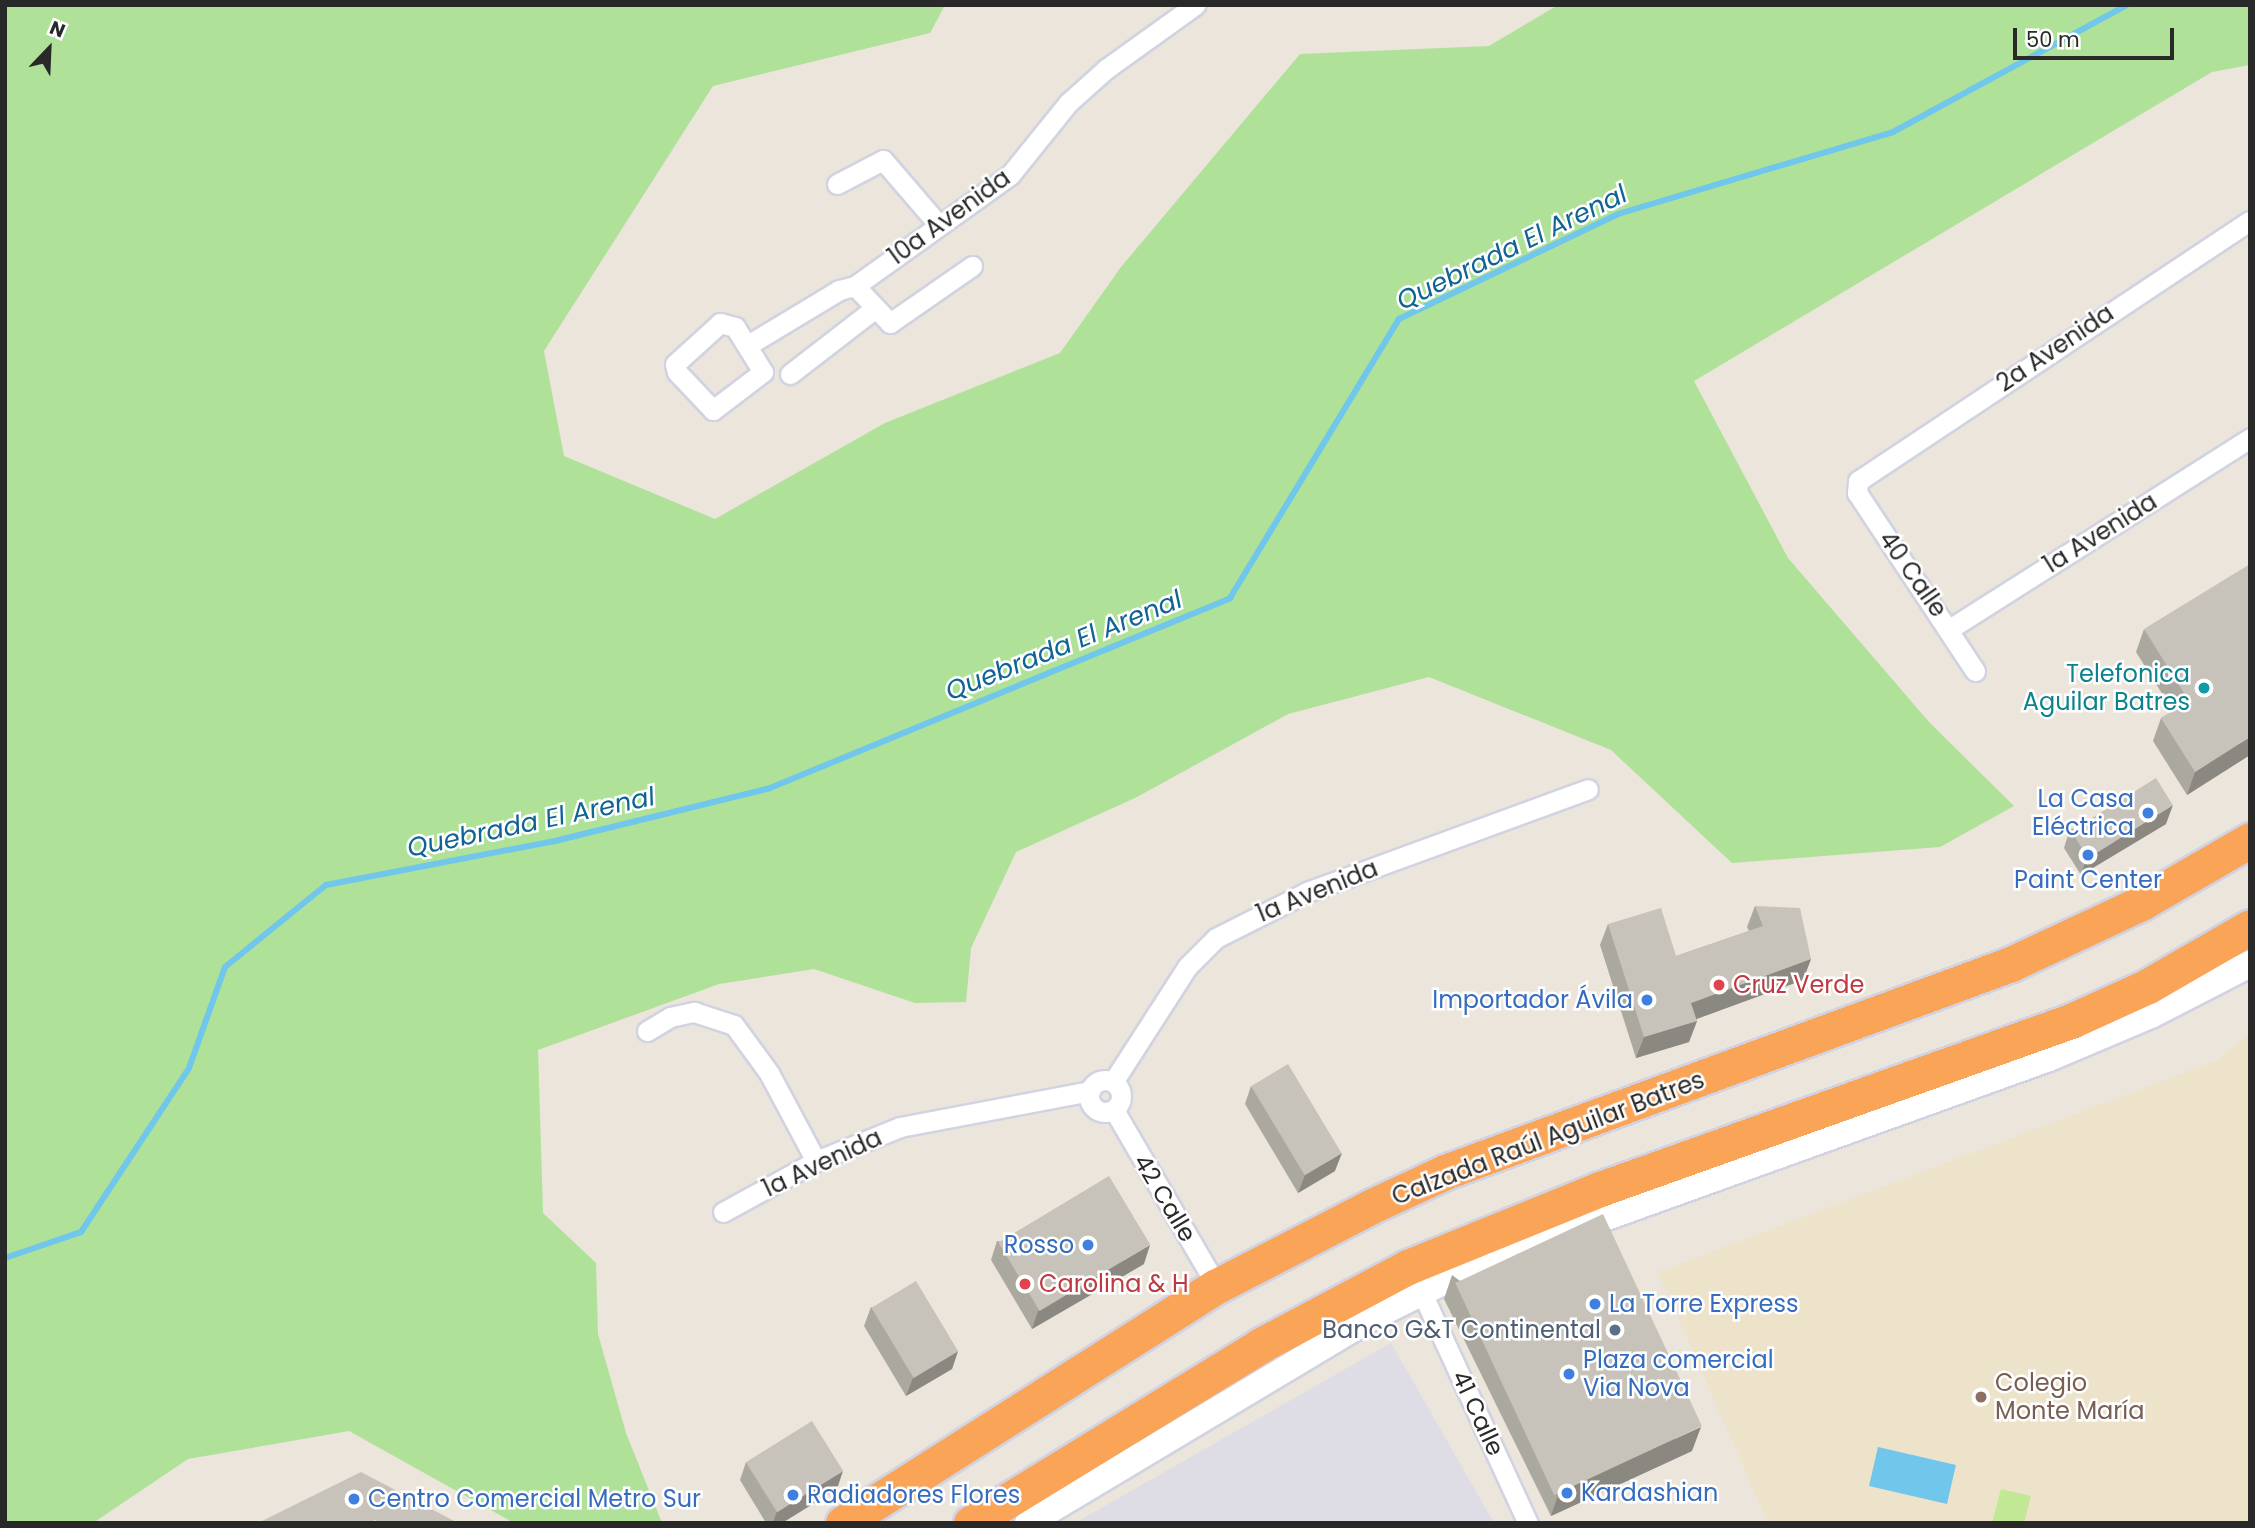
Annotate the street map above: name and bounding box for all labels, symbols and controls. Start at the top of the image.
north arrow [14,14,84,84]
text: N [46,14,69,44]
scale bar [2017,14,2178,58]
text: 50 m [2026,25,2080,54]
street label: 10a Avenida [882,163,1016,271]
water label: Quebrada El Arenal [1392,179,1632,317]
street label: 2a Avenida [1991,298,2119,398]
street label: 1a Avenida [2038,487,2162,579]
street label: 40 Calle [1873,526,1953,622]
water label: Quebrada El Arenal [941,584,1187,708]
place label: Telefonica Aguilar Batres [2023,660,2190,716]
marker: Telefonica Aguilar Batres [2196,680,2212,696]
water label: Quebrada El Arenal [404,781,658,865]
place label: La Casa Eléctrica [2032,785,2134,841]
marker: La Casa Eléctrica [2140,805,2156,821]
marker: Paint Center [2080,847,2096,863]
street label: 1a Avenida [1252,854,1382,928]
place label: Paint Center [2014,866,2162,894]
place label: Cruz Verde [1733,971,1864,999]
marker: Cruz Verde [1711,977,1727,993]
place label: Importador Ávila [1432,986,1633,1014]
marker: Importador Ávila [1639,992,1655,1008]
street label: Calzada Raúl Aguilar Batres [1388,1065,1708,1211]
street label: 1a Avenida [758,1123,886,1203]
street label: 42 Calle [1128,1149,1202,1247]
place label: Rosso [1004,1231,1074,1259]
marker: Rosso [1080,1237,1096,1253]
place label: Carolina & H [1039,1270,1189,1298]
marker: Carolina & H [1017,1276,1033,1292]
place label: La Torre Express [1609,1290,1798,1318]
marker: La Torre Express [1587,1296,1603,1312]
place label: Banco G&T Continental [1322,1316,1601,1344]
marker: Banco G&T Continental [1607,1322,1623,1338]
place label: Plaza comercial Via Nova [1583,1346,1774,1402]
street label: 41 Calle [1446,1366,1510,1460]
marker: Plaza comercial Via Nova [1561,1366,1577,1382]
place label: Colegio Monte María [1995,1369,2144,1425]
marker: Colegio Monte María [1973,1389,1989,1405]
place label: Kardashian [1581,1479,1718,1507]
place label: Radiadores Flores [807,1481,1020,1509]
place label: Centro Comercial Metro Sur [368,1485,701,1513]
marker: Kardashian [1559,1485,1575,1501]
marker: Radiadores Flores [785,1487,801,1503]
marker: Centro Comercial Metro Sur [346,1491,362,1507]

